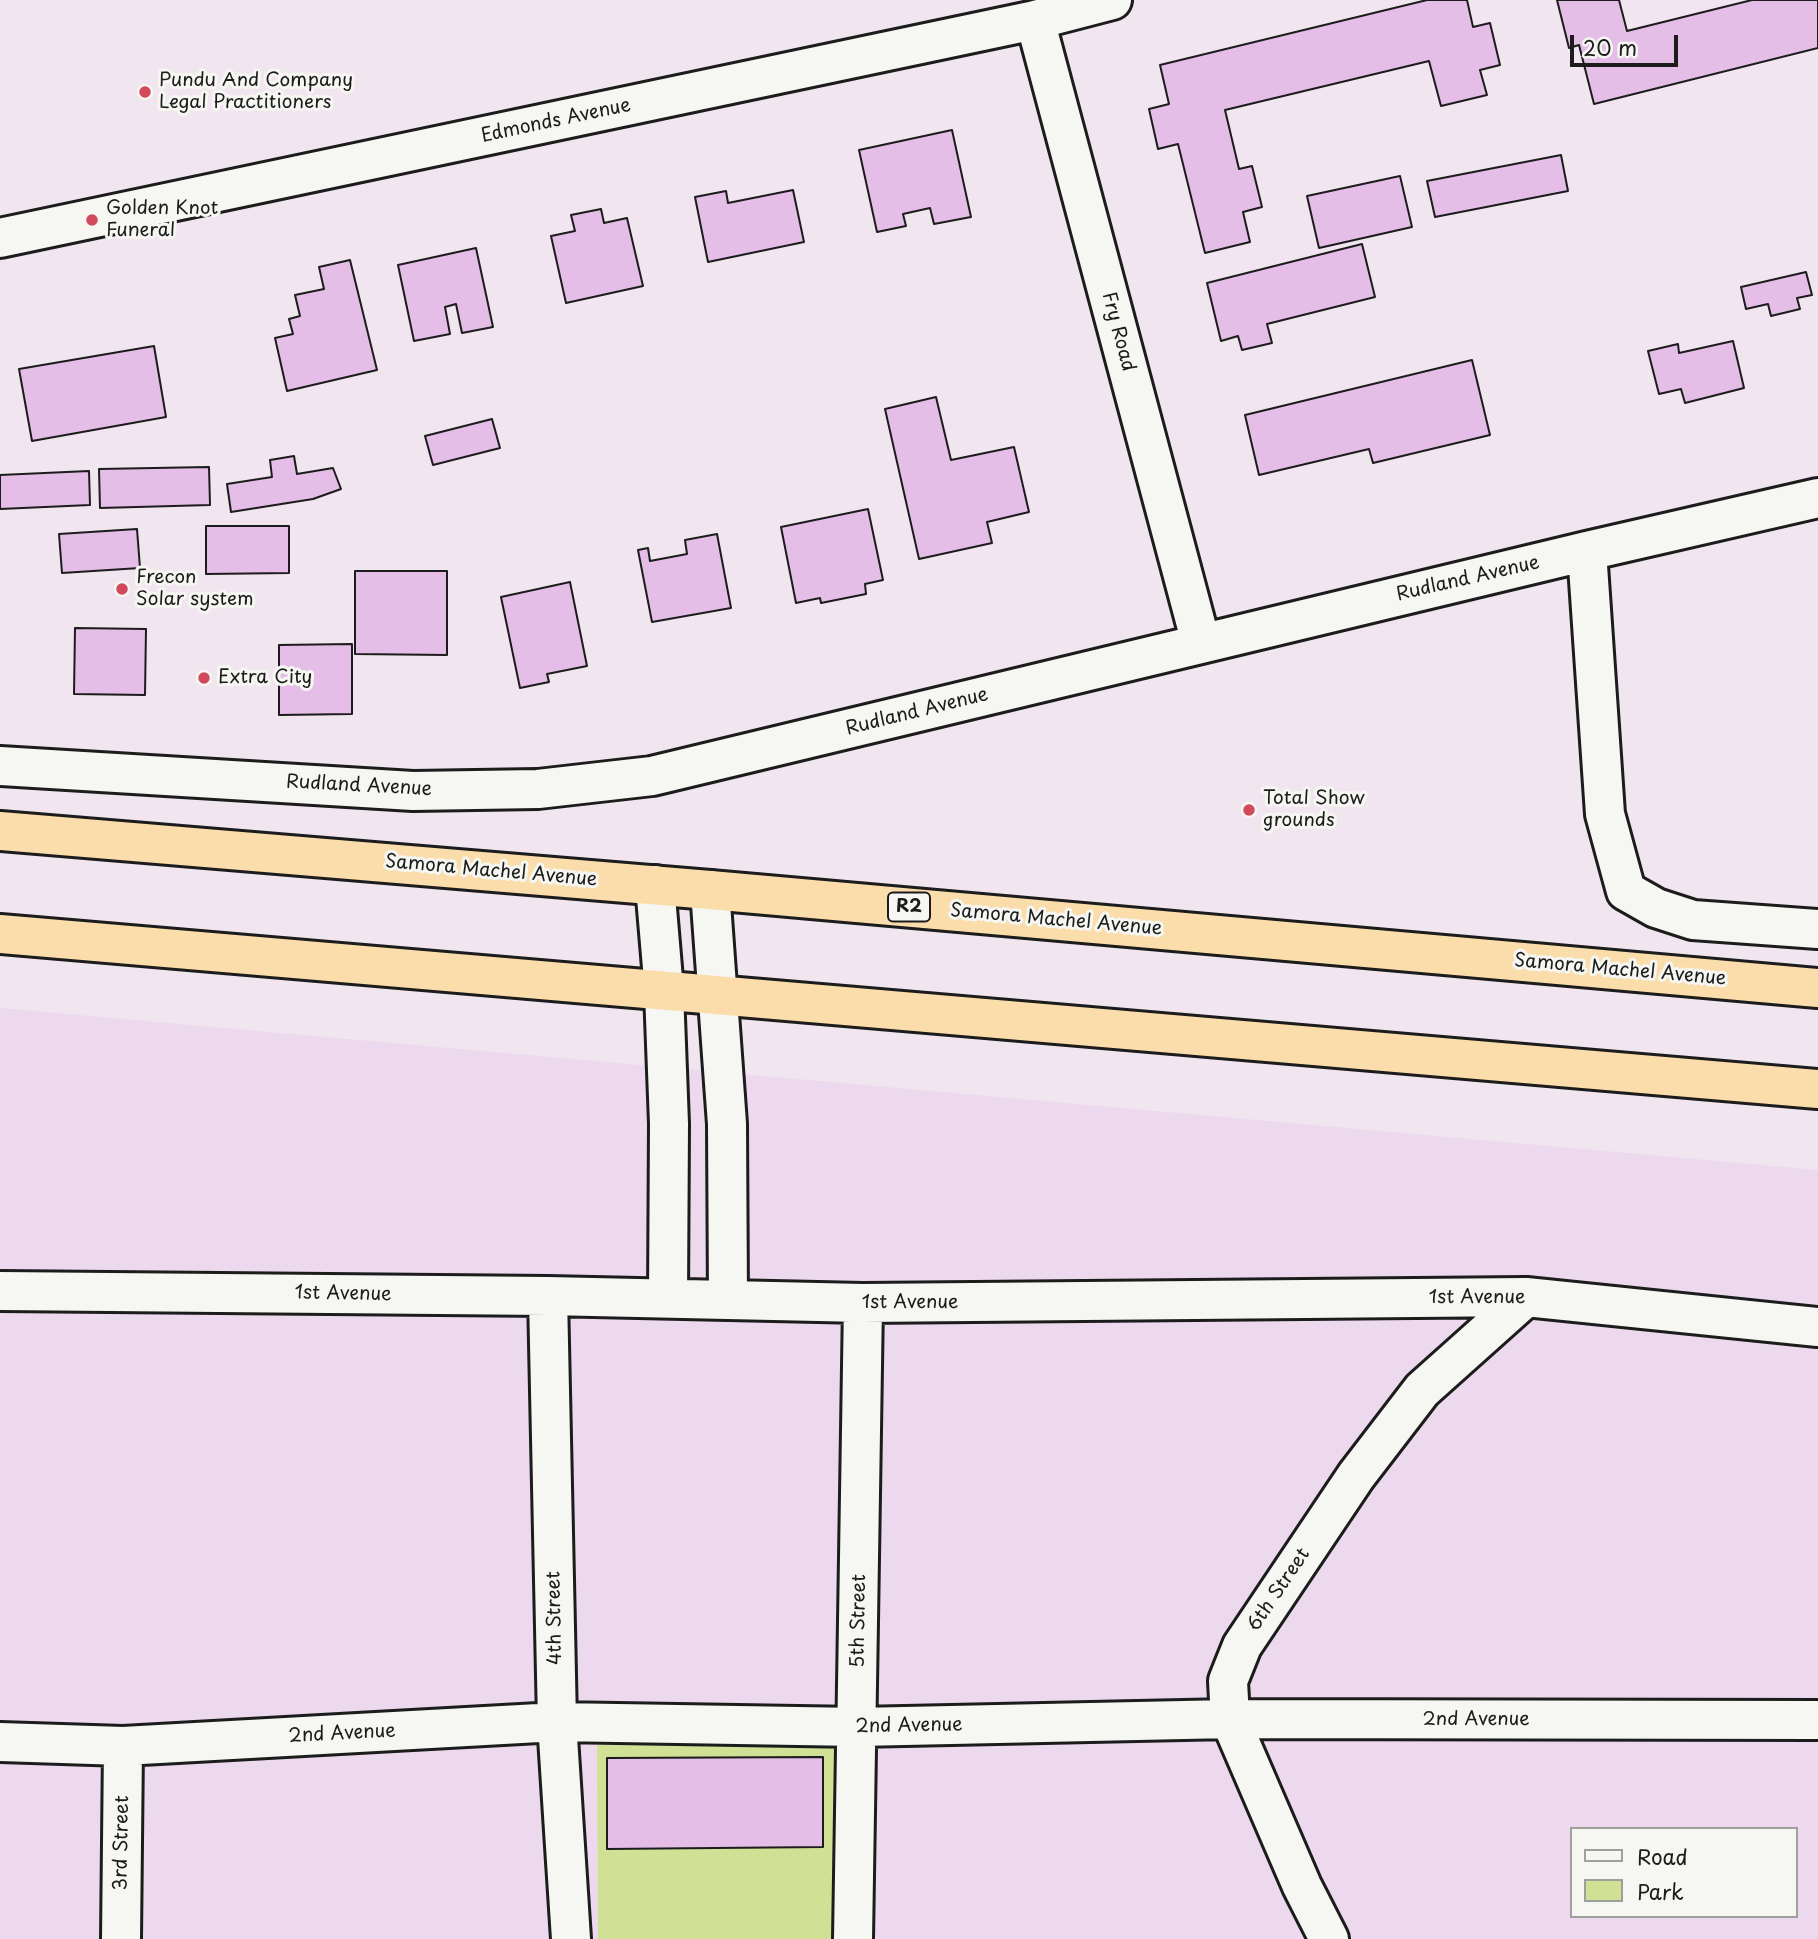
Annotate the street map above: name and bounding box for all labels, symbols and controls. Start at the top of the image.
scale bar [1573,21,1682,65]
text: 20 m [1583,31,1637,63]
place label: Pundu And Company Legal Practitioners [159,70,353,114]
marker: Pundu And Company Legal Practitioners [137,84,153,100]
street label: Edmonds Avenue [479,94,633,148]
place label: Golden Knot Funeral [106,198,218,242]
marker: Golden Knot Funeral [84,212,100,228]
street label: Fry Road [1096,290,1140,374]
street label: Rudland Avenue [1394,551,1542,607]
place label: Frecon Solar system [136,567,254,611]
marker: Frecon Solar system [114,581,130,597]
place label: Extra City [218,667,312,689]
marker: Extra City [196,670,212,686]
street label: Rudland Avenue [843,683,991,741]
street label: Rudland Avenue [285,771,433,801]
place label: Total Show grounds [1263,788,1365,832]
marker: Total Show grounds [1241,802,1257,818]
street label: Samora Machel Avenue [384,850,598,892]
road number: R2 [888,893,930,922]
street label: Samora Machel Avenue [949,899,1163,941]
street label: Samora Machel Avenue [1513,949,1727,991]
street label: 1st Avenue [294,1282,392,1306]
street label: 1st Avenue [1429,1287,1525,1309]
street label: 1st Avenue [862,1292,958,1314]
street label: 6th Street [1243,1544,1315,1636]
street label: 4th Street [543,1571,567,1665]
street label: 5th Street [847,1574,871,1668]
street label: 2nd Avenue [1422,1709,1530,1731]
street label: 2nd Avenue [855,1714,963,1738]
street label: 2nd Avenue [288,1720,396,1748]
street label: 3rd Street [110,1795,134,1891]
legend [1570,1827,1797,1918]
text: Road [1637,1840,1688,1872]
text: Park [1637,1875,1684,1907]

